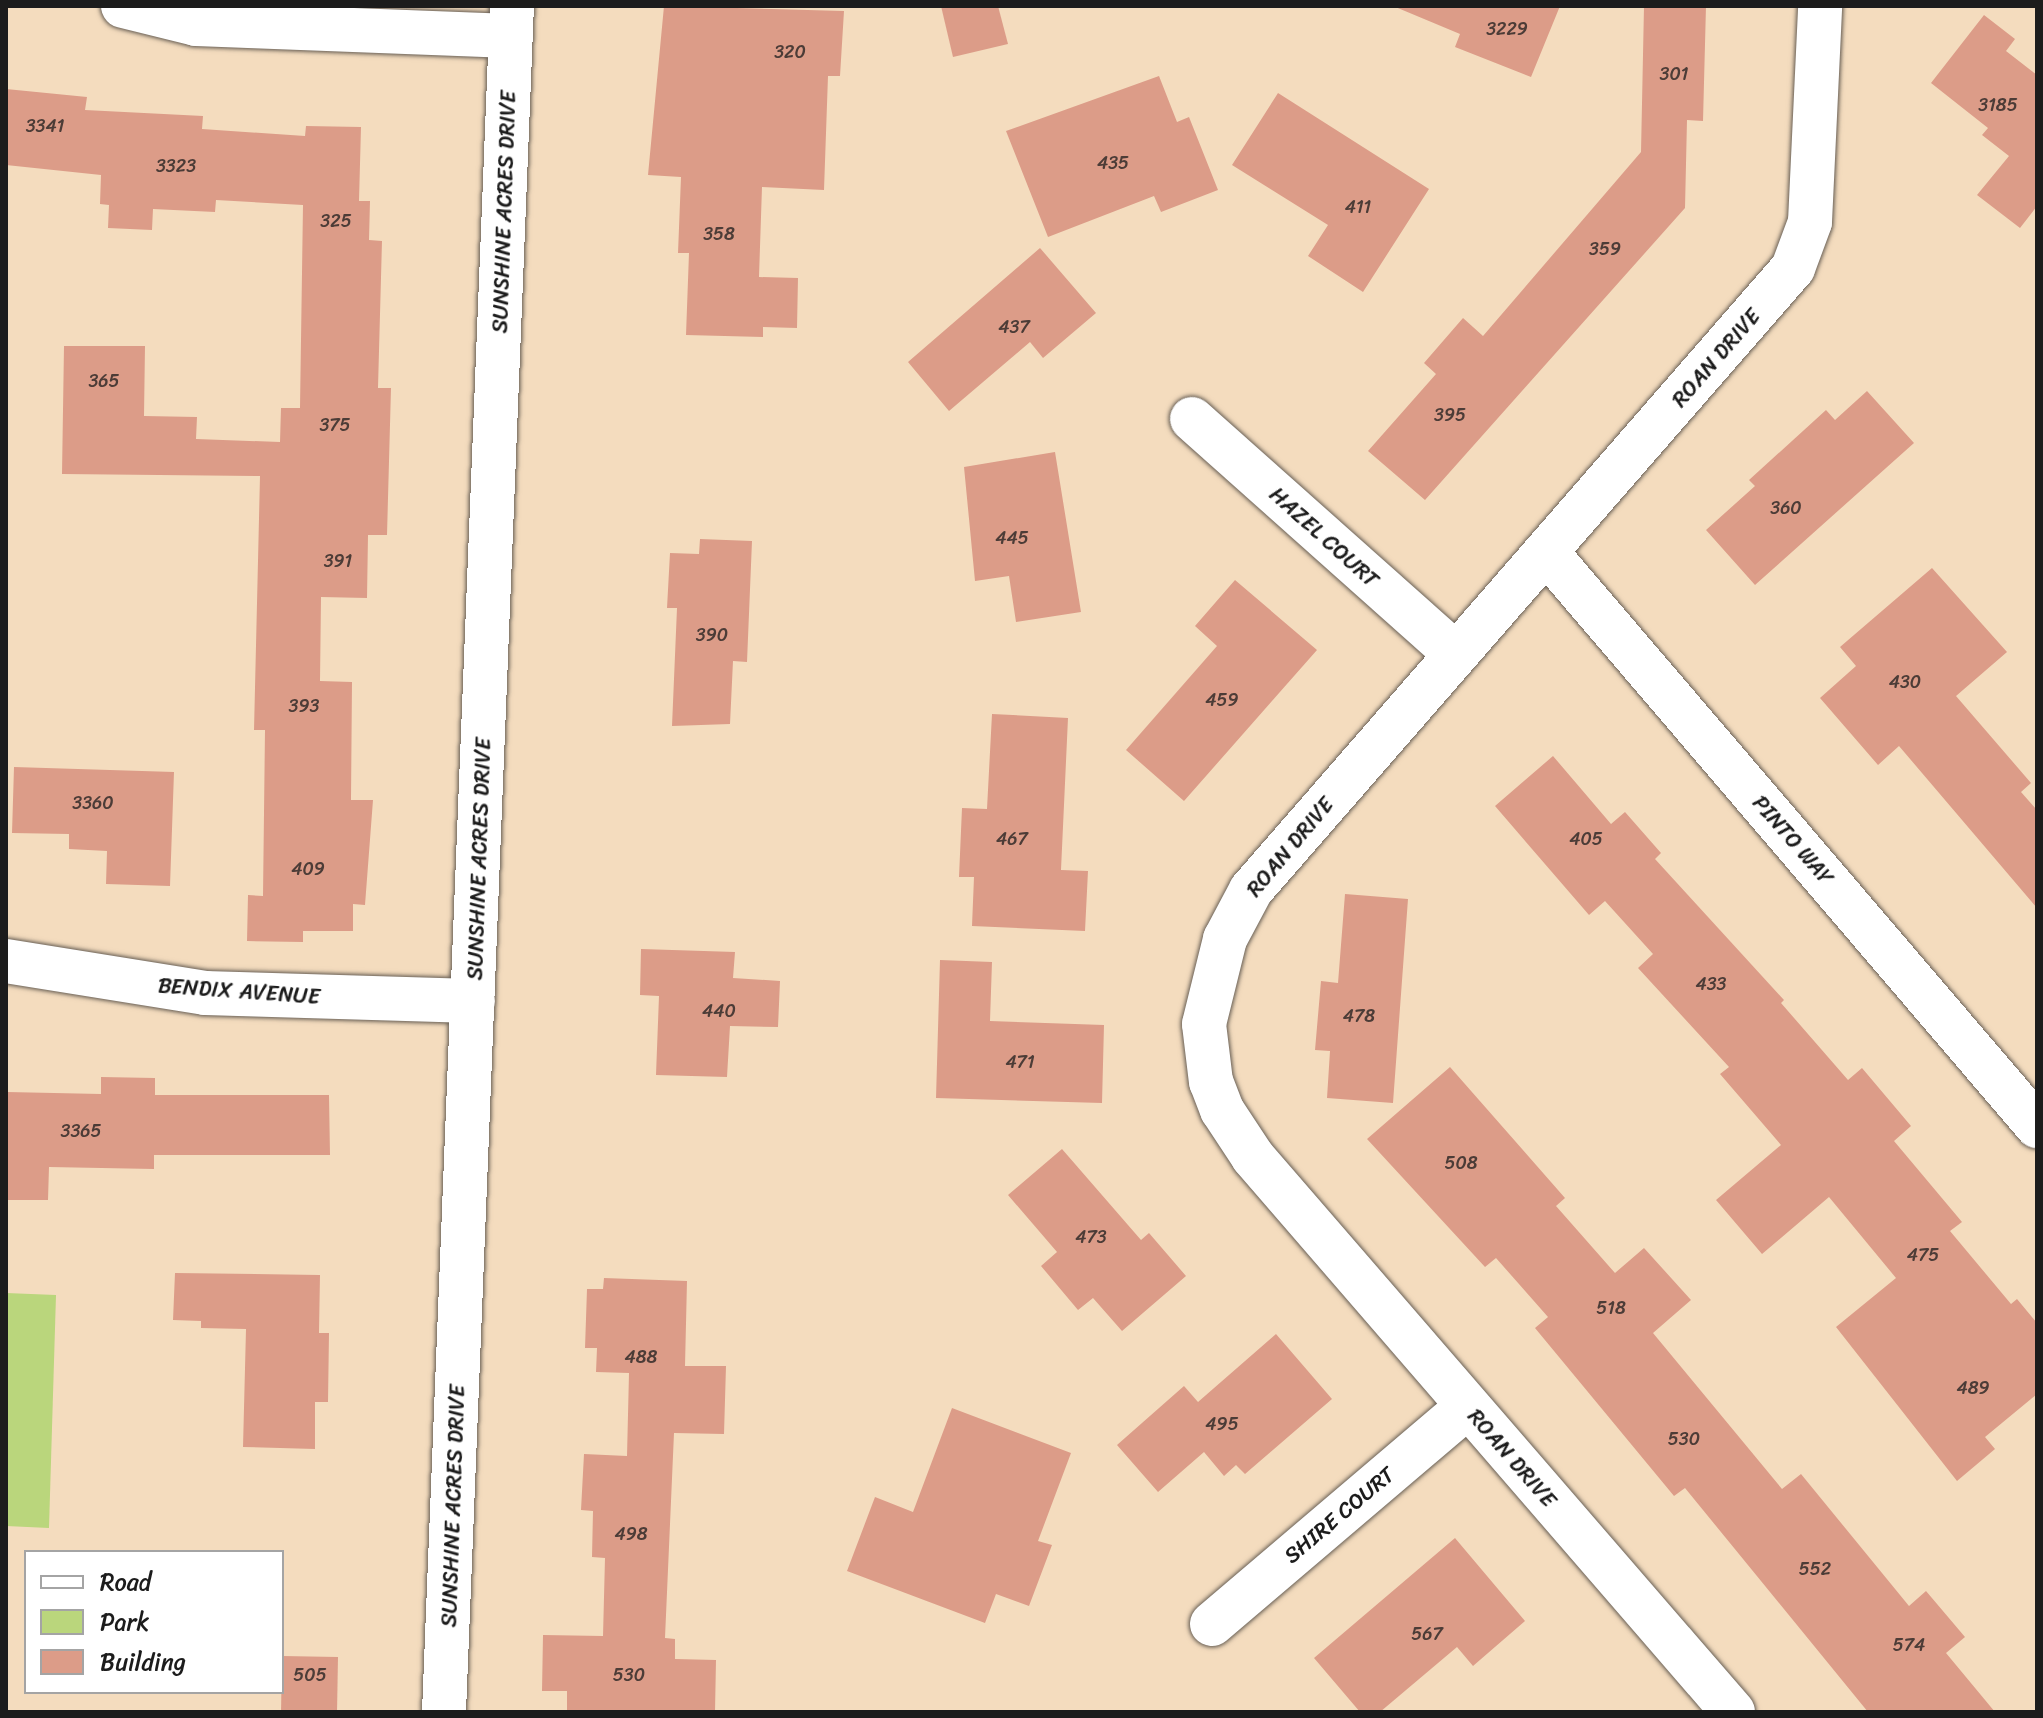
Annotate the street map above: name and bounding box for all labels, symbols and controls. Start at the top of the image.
house number: 3229 [1486,18,1528,40]
house number: 320 [774,41,806,63]
house number: 301 [1660,63,1688,85]
street label: SUNSHINE ACRES DRIVE [487,90,521,334]
house number: 3185 [1978,94,2018,116]
house number: 3341 [26,115,64,137]
house number: 435 [1097,152,1129,174]
house number: 3323 [156,155,196,177]
house number: 411 [1345,196,1371,218]
house number: 325 [320,210,352,232]
house number: 358 [703,223,735,245]
house number: 359 [1589,238,1621,260]
street label: ROAN DRIVE [1665,303,1767,413]
house number: 437 [998,316,1030,338]
house number: 365 [88,370,120,392]
house number: 395 [1434,404,1466,426]
house number: 375 [319,414,351,436]
street label: HAZEL COURT [1264,481,1384,593]
house number: 360 [1770,497,1802,519]
house number: 445 [995,527,1029,549]
house number: 391 [324,550,352,572]
house number: 390 [696,624,728,646]
house number: 430 [1889,671,1921,693]
house number: 459 [1205,689,1239,711]
house number: 393 [289,695,319,717]
street label: SUNSHINE ACRES DRIVE [462,737,496,981]
street label: PINTO WAY [1747,790,1839,890]
street label: ROAN DRIVE [1240,791,1340,903]
house number: 3360 [72,792,114,814]
house number: 467 [996,828,1028,850]
house number: 405 [1569,828,1603,850]
house number: 409 [291,858,325,880]
street label: BENDIX AVENUE [157,972,321,1010]
house number: 433 [1695,973,1727,995]
house number: 440 [702,1000,736,1022]
house number: 478 [1343,1005,1375,1027]
house number: 471 [1005,1051,1035,1073]
house number: 3365 [61,1120,101,1142]
house number: 508 [1444,1152,1478,1174]
house number: 473 [1075,1226,1107,1248]
house number: 475 [1907,1244,1939,1266]
house number: 518 [1596,1297,1626,1319]
house number: 488 [625,1346,657,1368]
house number: 489 [1956,1377,1990,1399]
street label: SUNSHINE ACRES DRIVE [436,1384,470,1628]
street label: ROAN DRIVE [1461,1403,1563,1513]
house number: 495 [1205,1413,1239,1435]
house number: 530 [1668,1428,1700,1450]
street label: SHIRE COURT [1279,1461,1399,1569]
house number: 498 [614,1523,648,1545]
legend [24,1550,284,1694]
house number: 552 [1799,1558,1831,1580]
text: Road [100,1561,151,1603]
text: Park [100,1601,149,1643]
house number: 567 [1411,1623,1443,1645]
house number: 574 [1893,1634,1925,1656]
text: Building [100,1641,186,1683]
house number: 505 [293,1664,327,1686]
house number: 530 [613,1664,645,1686]

